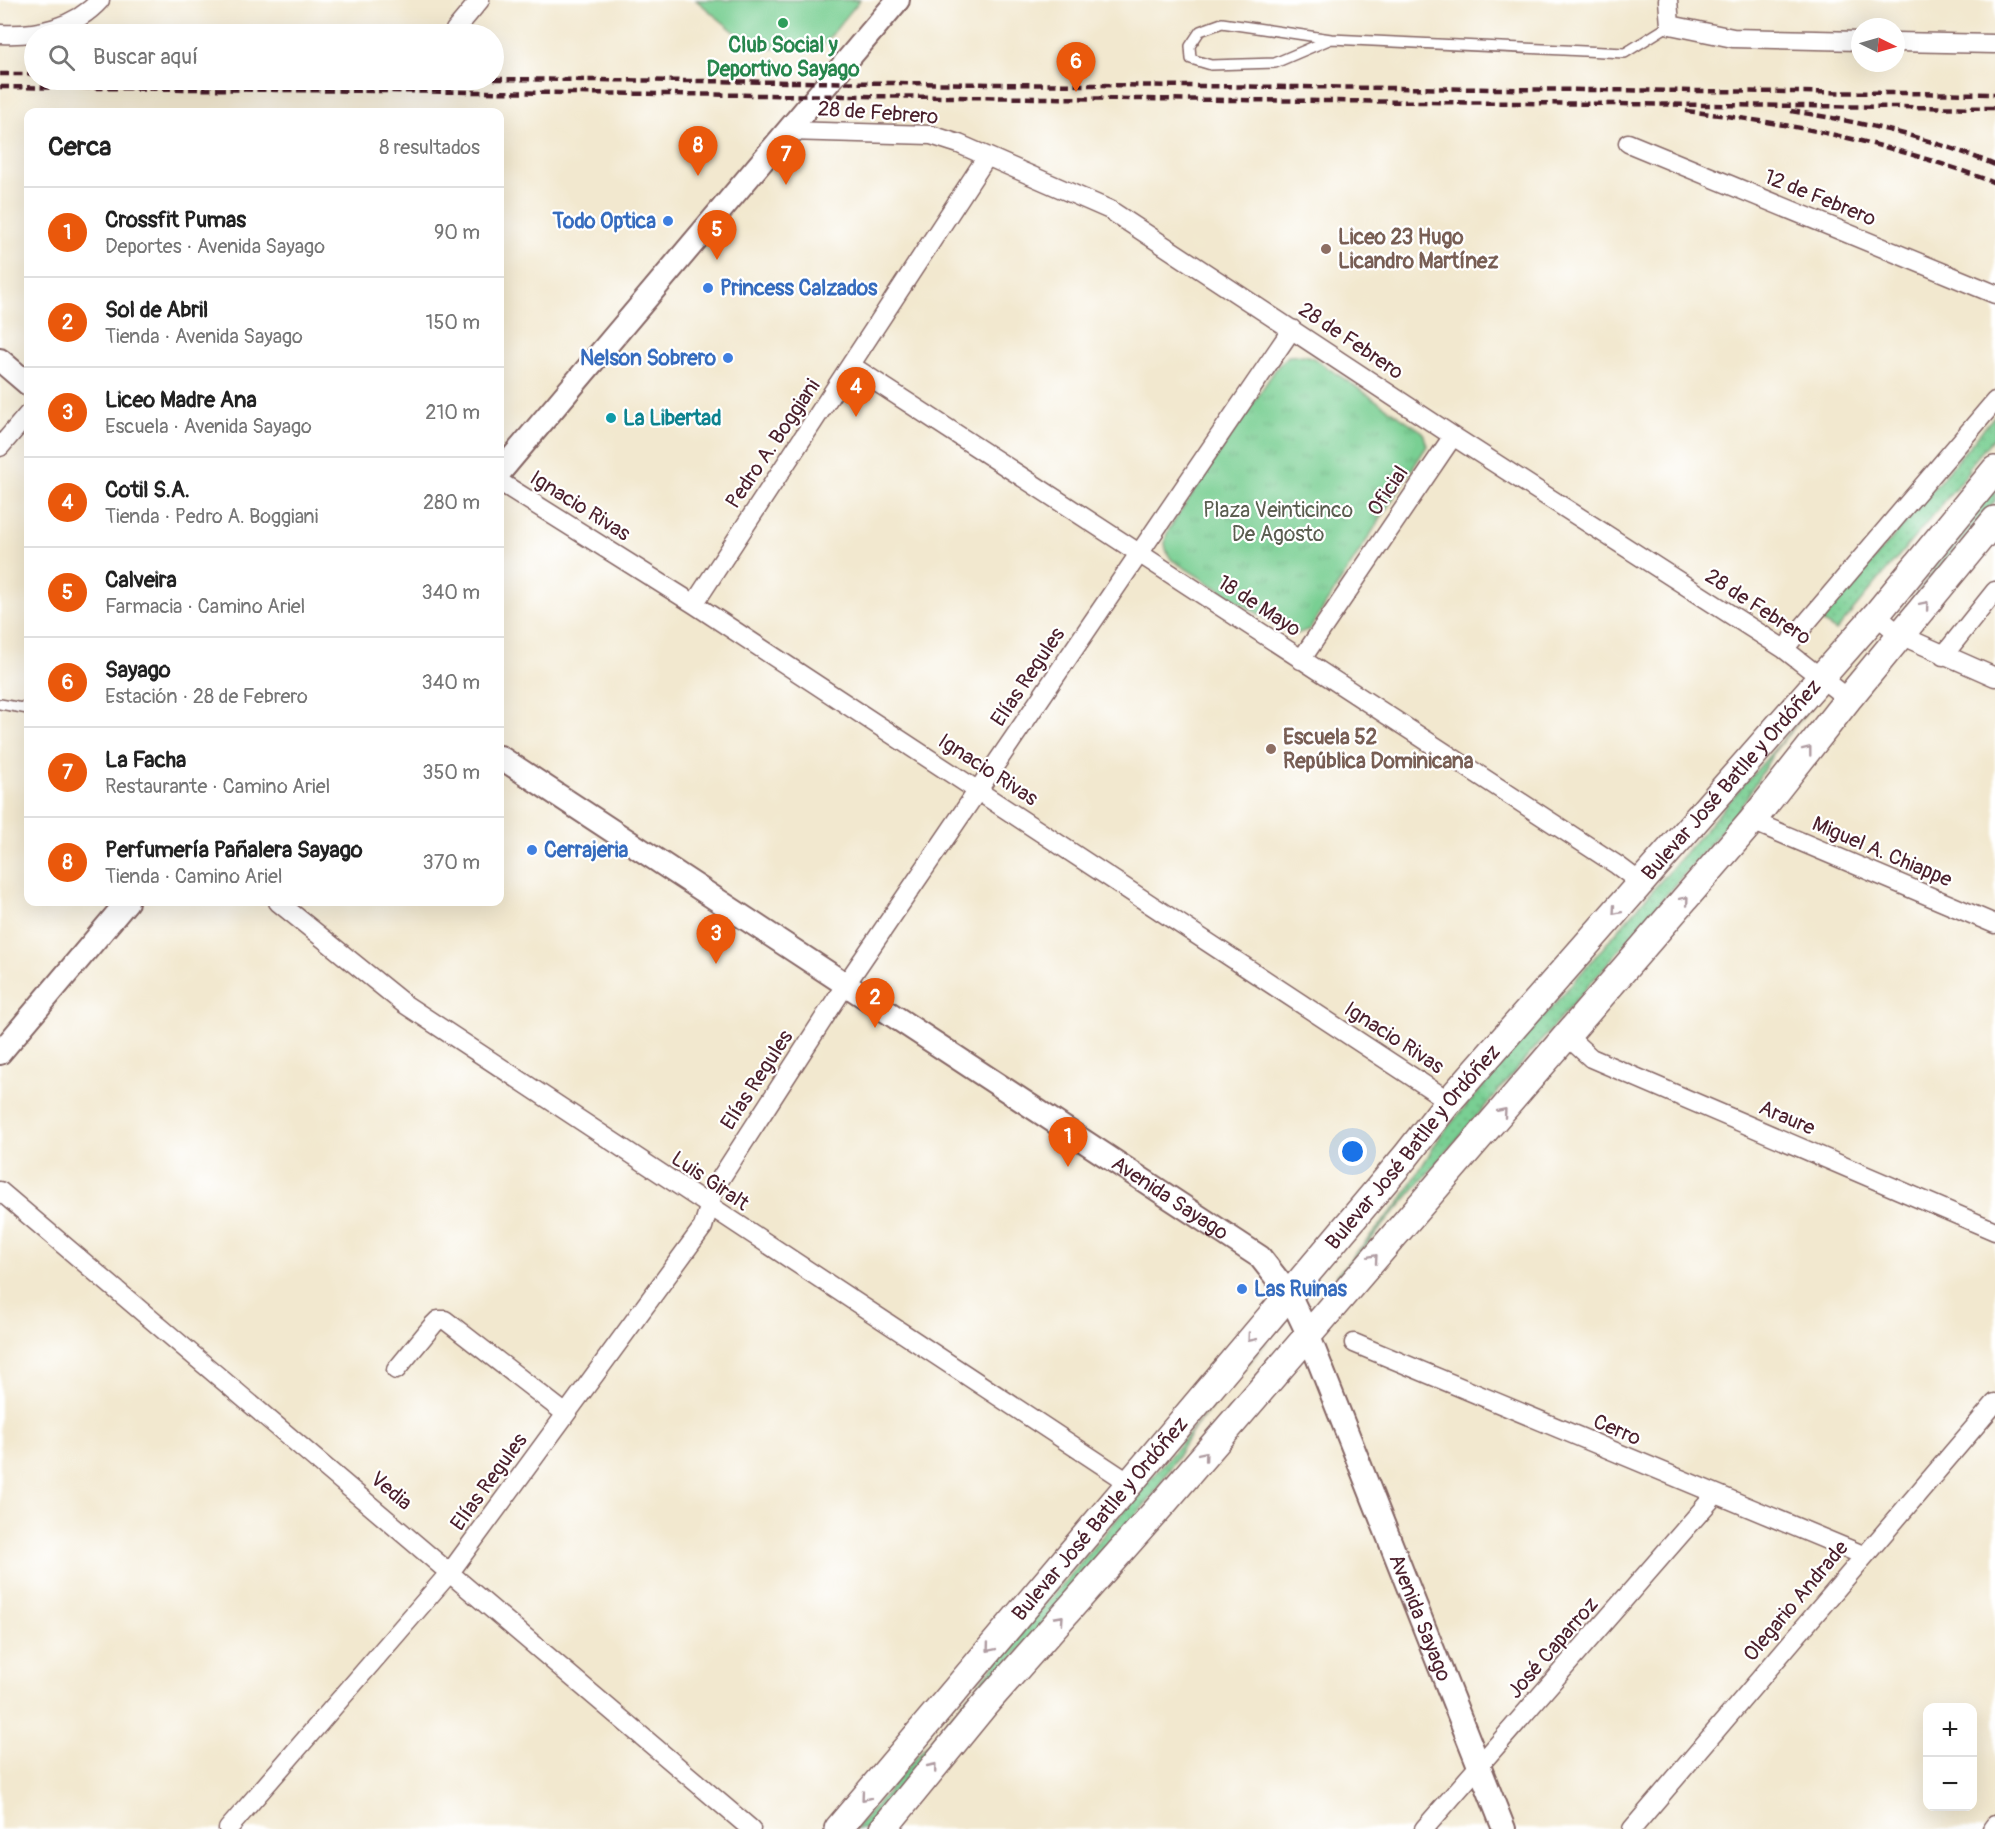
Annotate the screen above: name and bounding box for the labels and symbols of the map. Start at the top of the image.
marker: Club Social y Deportivo Sayago [776,16,790,30]
north arrow [1851,18,1905,72]
place label: Club Social y Deportivo Sayago [707,32,860,83]
pin: 6 [1056,42,1096,92]
street label: 28 de Febrero [817,95,939,131]
pin: 8 [678,126,718,176]
pin: 7 [766,136,806,185]
street label: 12 de Febrero [1760,163,1880,233]
place label: Todo Optica [551,208,656,235]
pin: 5 [698,210,736,260]
marker: Todo Optica [661,214,675,228]
place label: Liceo 23 Hugo Licandro Martínez [1338,224,1498,275]
marker: Liceo 23 Hugo Licandro Martínez [1319,242,1333,256]
place label: Princess Calzados [720,275,878,302]
marker: Princess Calzados [701,281,715,295]
street label: 28 de Febrero [1293,296,1409,386]
place label: Nelson Sobrero [580,345,717,372]
marker: Nelson Sobrero [721,351,735,365]
pin: 4 [836,368,876,417]
street label: Pedro A. Boggiani [720,374,826,514]
place label: La Libertad [623,405,721,432]
marker: La Libertad [604,411,618,425]
street label: Oficial [1361,461,1415,521]
street label: Ignacio Rivas [525,464,636,548]
park label: Plaza Veinticinco De Agosto [1203,497,1353,548]
street label: 28 de Febrero [1700,563,1816,651]
street label: 18 de Mayo [1212,569,1306,643]
one-way arrow [1918,600,1929,611]
street label: Elías Regules [985,622,1071,732]
street label: Bulevar José Batlle y Ordóñez [1636,674,1827,886]
place label: Escuela 52 República Dominicana [1283,724,1474,775]
street label: Ignacio Rivas [933,728,1043,813]
marker: Escuela 52 República Dominicana [1264,742,1278,756]
one-way arrow [1801,746,1812,757]
street label: Miguel A. Chiappe [1808,810,1957,894]
place label: Cerrajeria [544,837,628,864]
marker: Cerrajeria [525,843,539,857]
one-way arrow [1677,896,1688,907]
one-way arrow [1612,904,1623,915]
pin: 3 [696,914,736,964]
pin: 2 [856,978,894,1028]
street label: Ignacio Rivas [1339,996,1449,1081]
street label: Elías Regules [715,1024,800,1135]
street label: Bulevar José Batlle y Ordóñez [1319,1039,1506,1255]
street label: Araure [1755,1094,1820,1142]
one-way arrow [1496,1108,1507,1118]
pin: 1 [1048,1118,1088,1167]
your location [1338,1137,1367,1166]
street label: Luis Giralt [666,1145,755,1217]
street label: Avenida Sayago [1106,1150,1234,1246]
one-way arrow [1367,1254,1378,1265]
place label: Las Ruinas [1254,1276,1347,1303]
marker: Las Ruinas [1235,1282,1249,1296]
one-way arrow [1248,1331,1259,1342]
street label: Cerro [1589,1408,1645,1452]
street label: Bulevar José Batlle y Ordóñez [1006,1411,1194,1626]
street label: Elías Regules [445,1428,534,1536]
one-way arrow [1197,1451,1208,1462]
street label: Vedia [364,1466,418,1516]
street label: Olegario Andrade [1737,1534,1855,1667]
street label: Avenida Sayago [1383,1550,1458,1685]
street label: José Caparroz [1502,1592,1604,1704]
one-way arrow [1053,1615,1064,1626]
one-way arrow [986,1641,997,1652]
one-way arrow [926,1763,937,1774]
one-way arrow [861,1790,872,1801]

